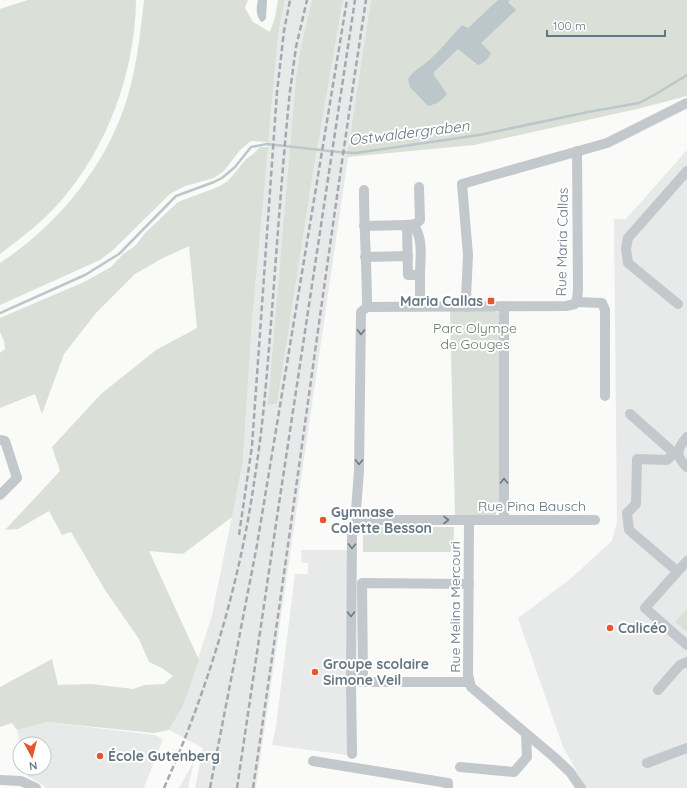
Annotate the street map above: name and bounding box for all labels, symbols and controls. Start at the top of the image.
scale bar [547,12,665,38]
text: 100 m [553,18,586,33]
water label: Ostwaldergraben [348,116,471,149]
street label: Rue Maria Callas [552,187,572,297]
place label: Maria Callas [400,292,483,310]
marker: Maria Callas [486,296,496,306]
park label: Parc Olympe de Gouges [433,319,517,353]
one-way arrow [357,329,365,335]
one-way arrow [355,459,363,465]
one-way arrow [500,478,508,484]
street label: Rue Pina Bausch [478,497,586,515]
place label: Gymnase Colette Besson [331,503,432,537]
marker: Gymnase Colette Besson [318,515,328,525]
one-way arrow [443,516,449,524]
street label: Rue Melina Mercouri [446,541,464,673]
one-way arrow [348,543,356,549]
one-way arrow [347,611,355,617]
place label: Calicéo [618,619,667,637]
marker: Calicéo [605,623,615,633]
place label: Groupe scolaire Simone Veil [323,655,429,689]
marker: Groupe scolaire Simone Veil [310,667,320,677]
north arrow [12,736,52,776]
place label: École Gutenberg [108,747,220,765]
marker: École Gutenberg [95,751,105,761]
text: N [28,758,38,773]

